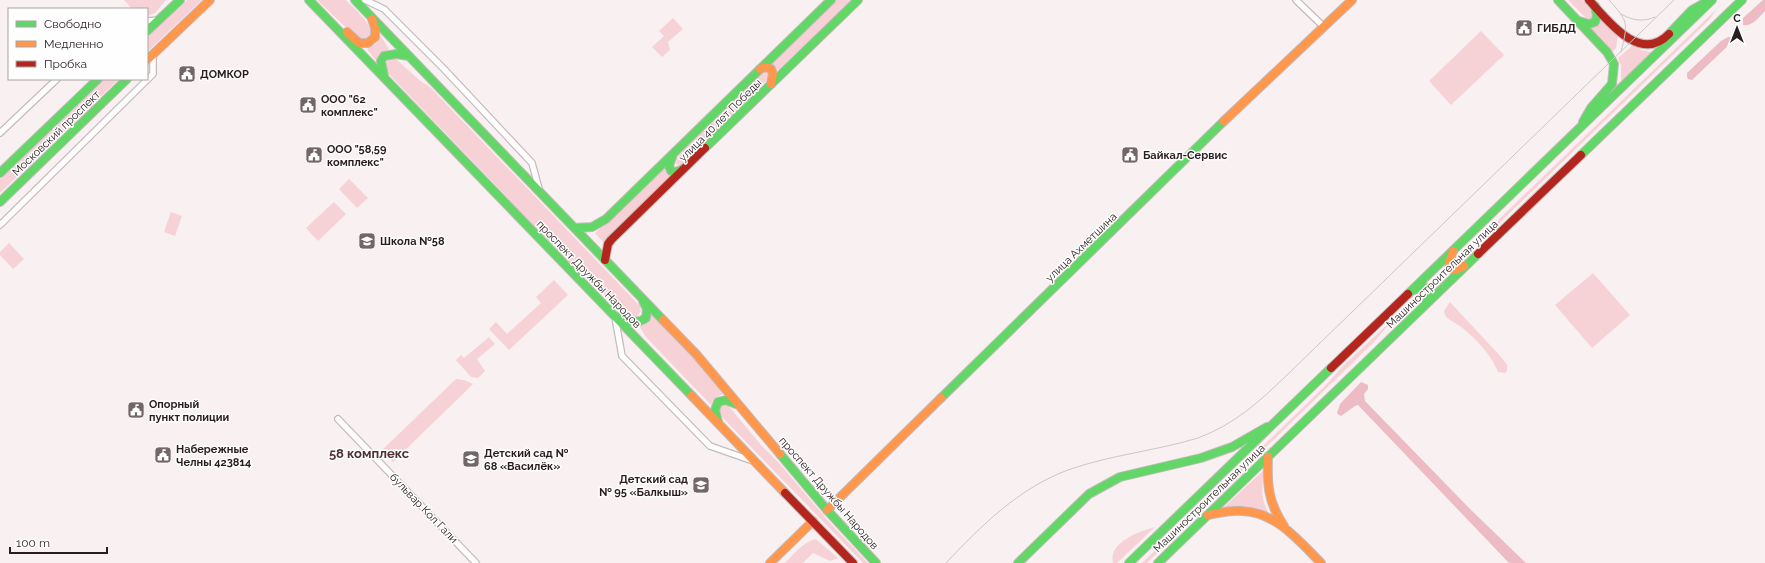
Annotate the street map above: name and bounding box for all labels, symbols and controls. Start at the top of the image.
legend [8,8,148,80]
north arrow [1717,8,1757,48]
text: С [1733,12,1741,25]
text: Свободно [44,17,101,31]
public building icon: ГИБДД [1514,18,1534,38]
place label: ГИБДД [1537,22,1576,35]
text: Медленно [44,37,103,51]
text: Пробка [44,57,87,71]
public building icon: ДОМКОР [177,64,197,84]
place label: ДОМКОР [200,68,249,81]
street label: улица 40 лет Победы [676,76,764,164]
street label: Московский проспект [10,88,103,179]
place label: ООО "62 комплекс" [321,93,378,119]
public building icon: ООО "62 комплекс" [298,95,318,115]
place label: ООО "58,59 комплекс" [327,143,387,169]
public building icon: ООО "58,59 комплекс" [304,145,324,165]
public building icon: Байкал-Сервис [1120,145,1140,165]
place label: Байкал-Сервис [1143,149,1227,162]
street label: улица Ахметшина [1043,210,1120,285]
street label: проспект Дружбы Народов [534,218,644,331]
street label: Машиностроительная улица [1384,218,1501,331]
school or university icon: Школа №58 [357,231,377,251]
place label: Школа №58 [380,235,445,248]
place label: Опорный пункт полиции [149,398,229,424]
public building icon: Опорный пункт полиции [126,400,146,420]
street label: проспект Дружбы Народов [776,434,881,552]
street label: Машиностроительная улица [1151,442,1268,555]
place label: Набережные Челны 423814 [176,443,251,469]
public building icon: Набережные Челны 423814 [153,445,173,465]
district label: 58 комплекс [329,446,410,461]
place label: Детский сад № 68 «Василёк» [484,447,568,473]
school or university icon: Детский сад № 68 «Василёк» [461,449,481,469]
street label: бульвар Кол Гали [387,471,460,546]
place label: Детский сад № 95 «Балкыш» [599,473,688,499]
school or university icon: Детский сад № 95 «Балкыш» [691,475,711,495]
scale bar [10,529,107,555]
text: 100 m [16,536,50,550]

